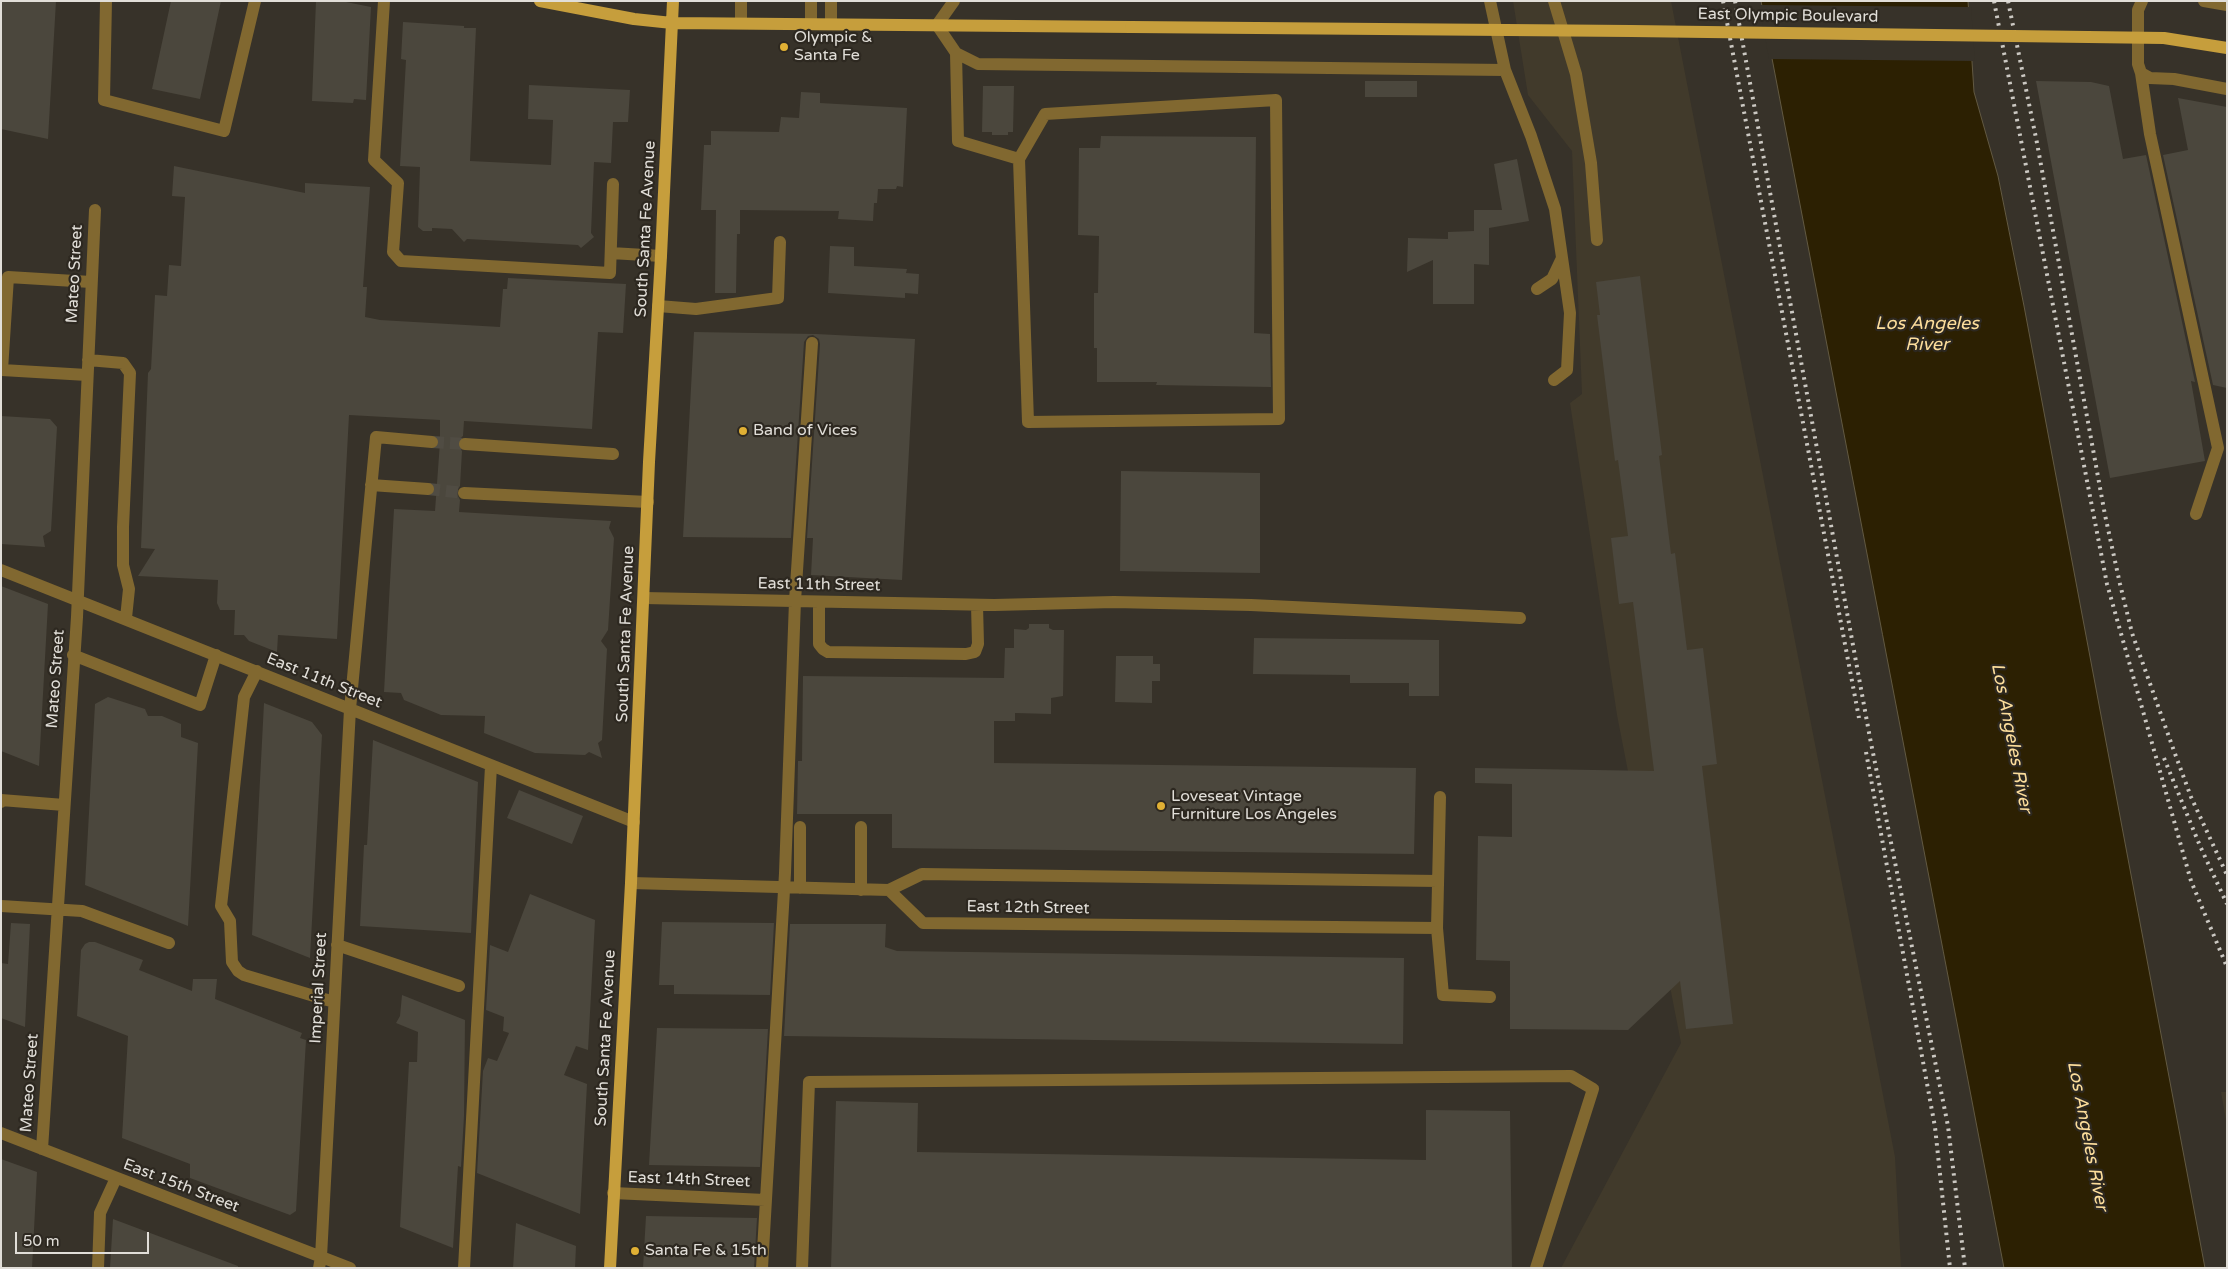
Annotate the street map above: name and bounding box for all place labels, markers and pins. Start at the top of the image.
place label: Olympic & Santa Fe [794,28,873,66]
marker: Olympic & Santa Fe [778,41,790,53]
place label: Band of Vices [753,421,857,441]
marker: Band of Vices [737,425,749,437]
place label: Loveseat Vintage Furniture Los Angeles [1171,787,1337,825]
marker: Loveseat Vintage Furniture Los Angeles [1155,800,1167,812]
place label: Santa Fe & 15th [645,1241,767,1261]
marker: Santa Fe & 15th [629,1245,641,1257]

